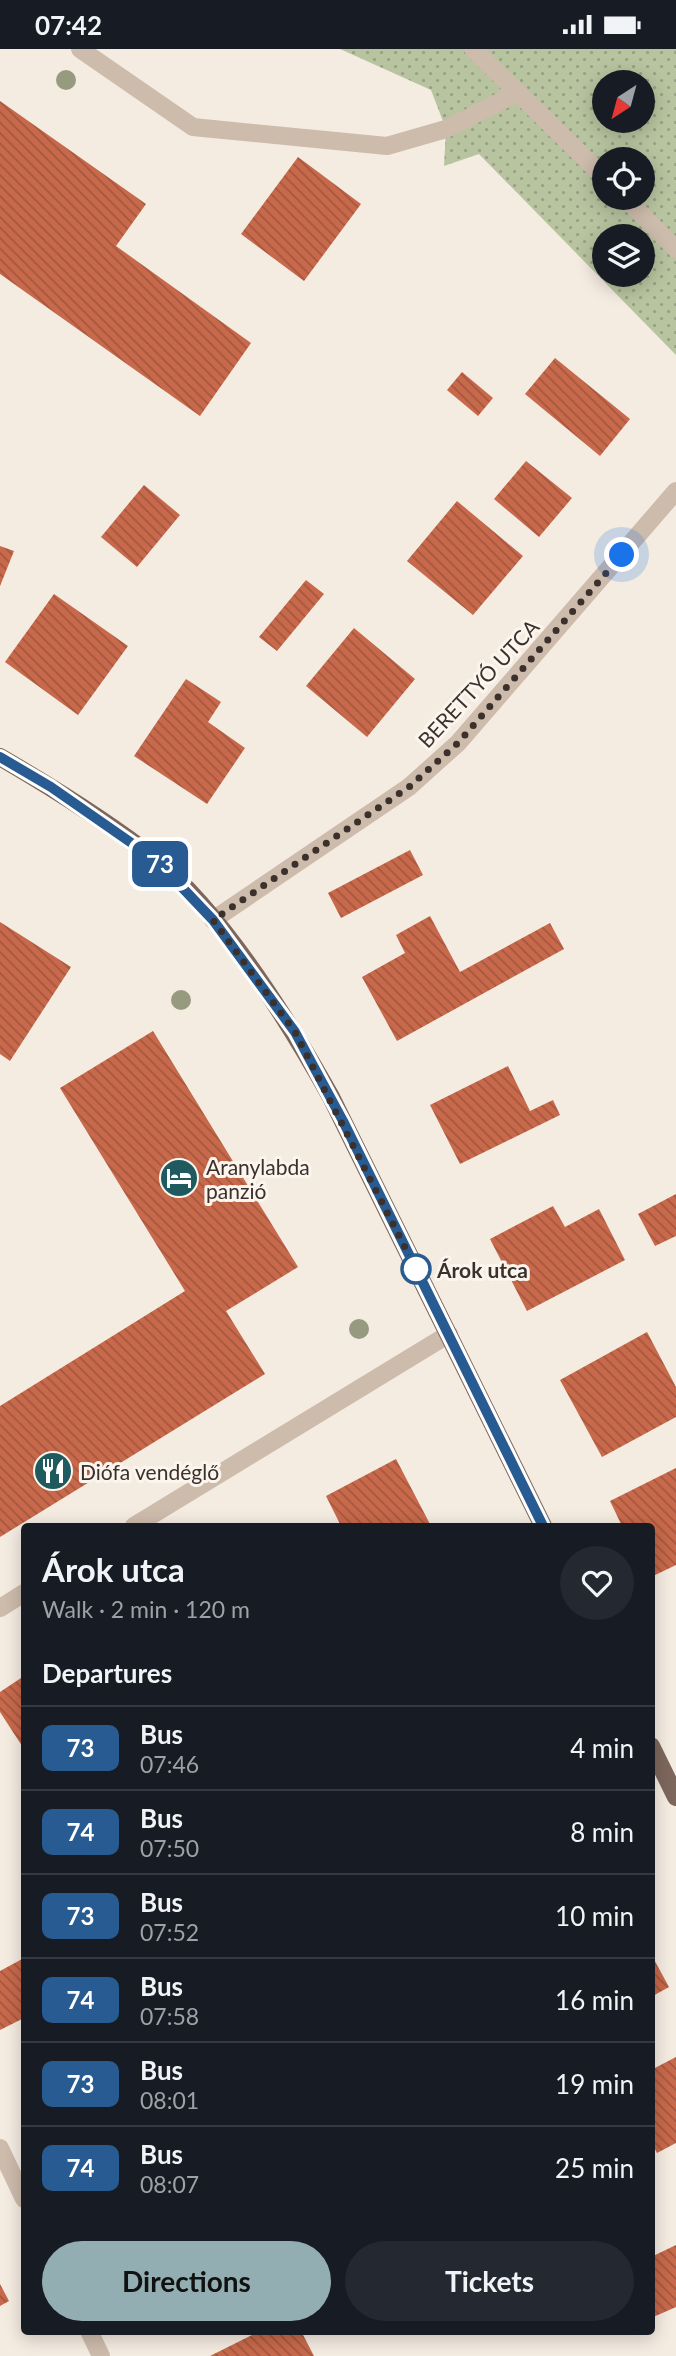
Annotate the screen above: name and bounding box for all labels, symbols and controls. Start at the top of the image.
text: 07:42 [35,9,102,41]
north arrow [592,70,654,133]
map controls [592,70,655,287]
button: locate [592,147,655,210]
button: layers [592,224,655,287]
your location [604,537,639,572]
street label: BERETTYÓ UTCA [412,613,544,752]
line badge: 73 [128,841,192,887]
text: 73 [146,849,174,878]
place label: Aranylabda panzió [206,1154,310,1203]
hotel icon: Aranylabda panzió [158,1157,200,1199]
marker: Árok utca [401,1254,431,1284]
place label: Árok utca [436,1257,528,1282]
restaurant icon: Diófa vendéglő [32,1450,74,1492]
place label: Diófa vendéglő [80,1459,219,1484]
button: heart [560,1546,634,1620]
text: Árok utca [42,1549,185,1589]
text: Walk · 2 min · 120 m [42,1595,250,1623]
text: Departures [42,1657,172,1689]
text: Bus [140,1718,183,1750]
text: 4 min [570,1732,634,1764]
text: 73 [67,1733,94,1762]
text: 07:46 [140,1750,199,1778]
text: Bus [140,1802,183,1834]
text: 8 min [570,1816,634,1848]
text: 74 [67,1817,94,1846]
text: 07:50 [140,1834,199,1862]
text: Bus [140,1886,183,1918]
text: 10 min [555,1900,634,1932]
text: 73 [67,1901,94,1930]
text: 07:52 [140,1918,199,1946]
text: Bus [140,1970,183,2002]
text: 16 min [555,1984,634,2016]
text: 74 [67,1985,94,2014]
text: 07:58 [140,2002,199,2030]
text: Bus [140,2054,183,2086]
text: 19 min [555,2068,634,2100]
text: 73 [67,2069,94,2098]
text: 08:01 [140,2086,199,2114]
text: Bus [140,2138,183,2170]
text: 25 min [555,2152,634,2184]
text: 74 [67,2153,94,2182]
text: 08:07 [140,2170,199,2198]
button: Directions [42,2241,331,2321]
button: Tickets [345,2241,634,2321]

